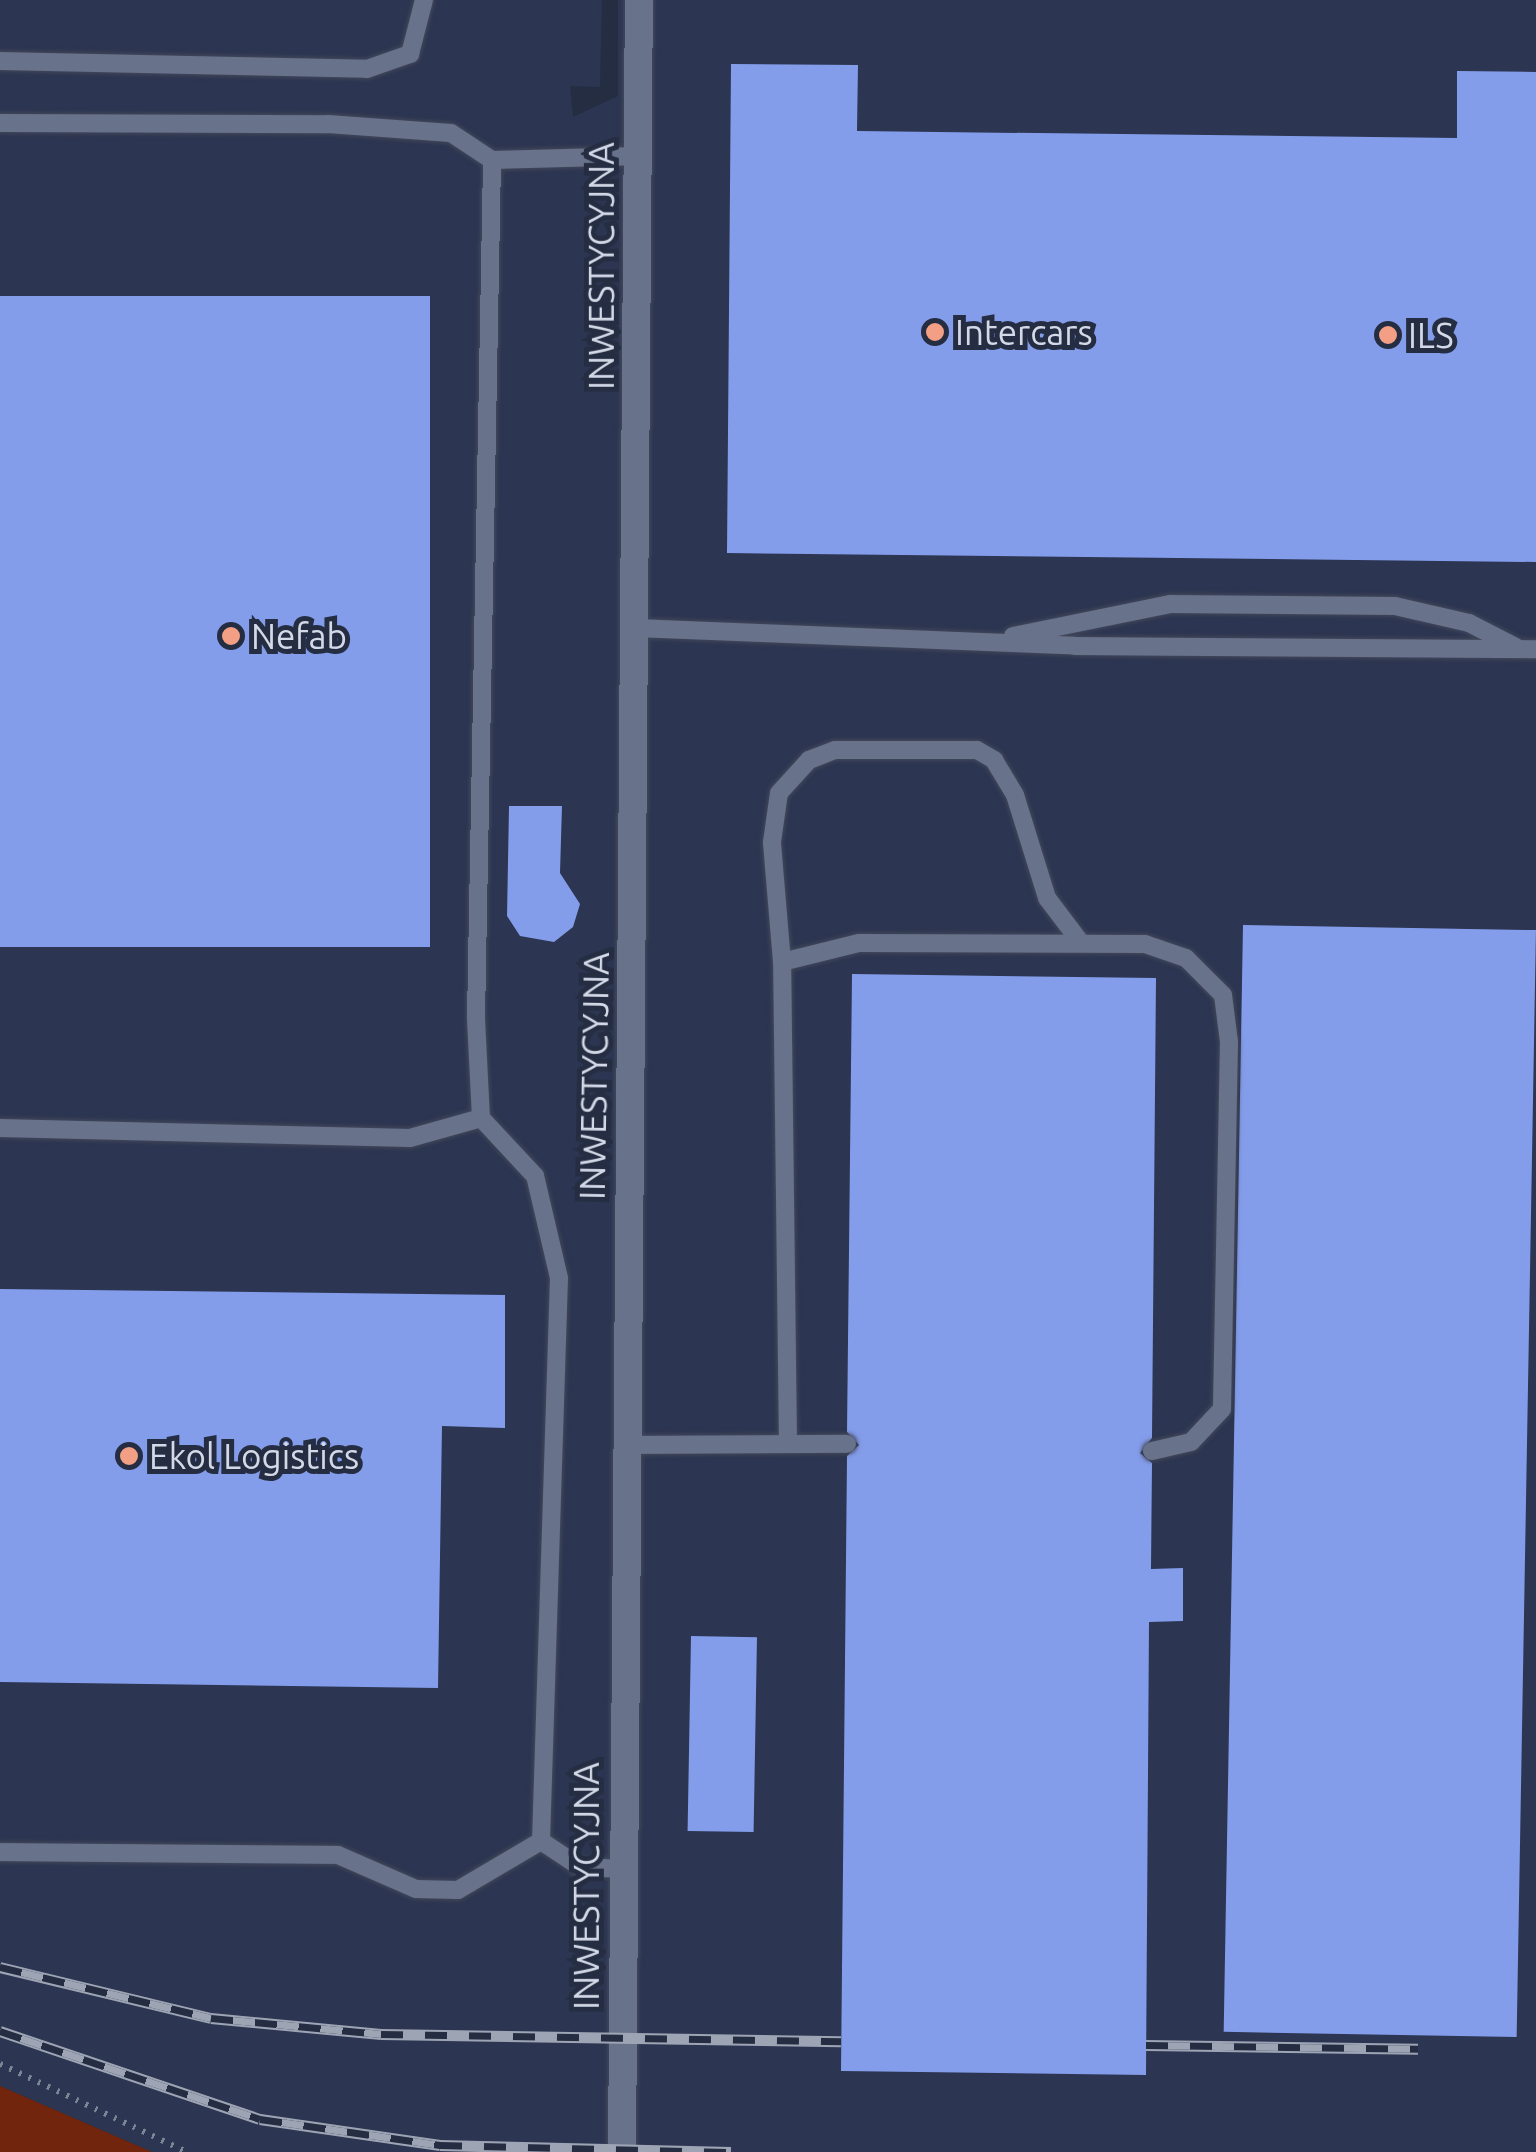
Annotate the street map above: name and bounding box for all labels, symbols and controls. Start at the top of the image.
street label: INWESTYCYJNA [580,142,622,390]
place label: Intercars [955,311,1093,353]
place label: ILS [1408,314,1454,356]
marker: Intercars [924,321,946,343]
marker: ILS [1377,324,1399,346]
place label: Nefab [251,615,347,657]
marker: Nefab [220,625,242,647]
street label: INWESTYCYJNA [571,952,617,1200]
place label: Ekol Logistics [149,1435,359,1477]
marker: Ekol Logistics [118,1445,140,1467]
street label: INWESTYCYJNA [565,1762,607,2010]

